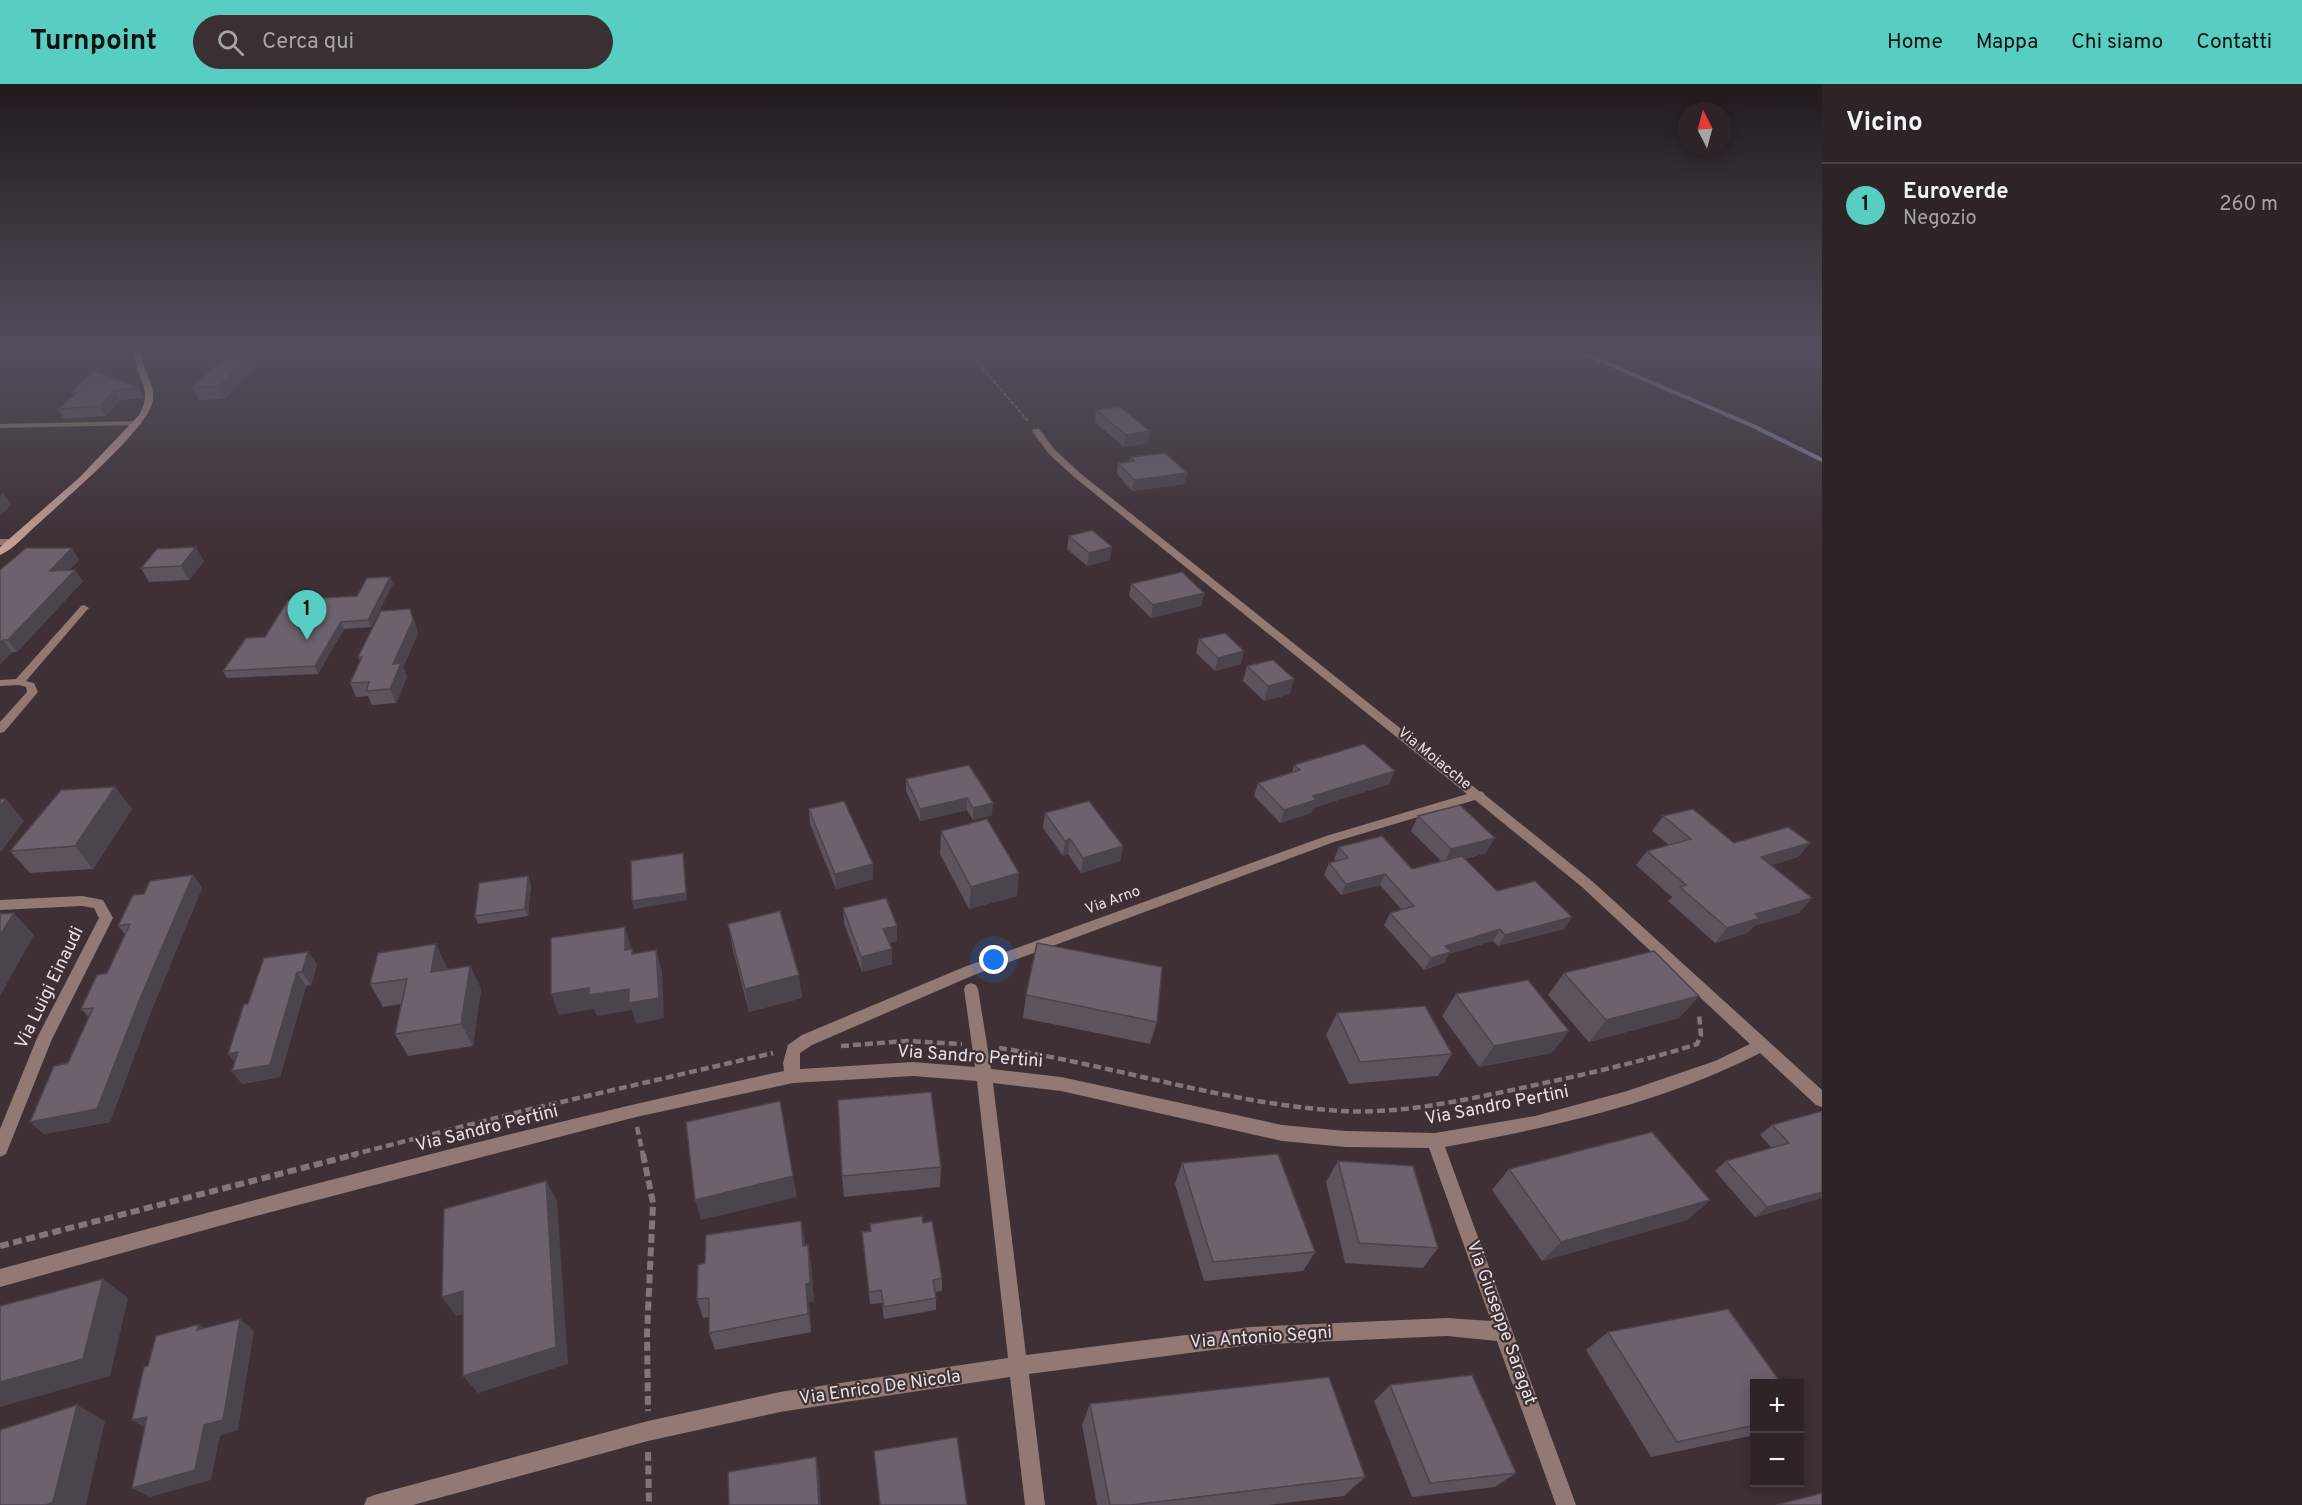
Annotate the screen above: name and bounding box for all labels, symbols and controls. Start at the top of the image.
search box [193,15,613,69]
text: Turnpoint [30,24,157,60]
icon: search [214,26,247,59]
text: Cerca qui [262,29,354,56]
text: Home [1887,29,1943,56]
text: Mappa [1976,29,2038,56]
text: Chi siamo [2071,29,2163,56]
text: Contatti [2196,29,2272,56]
north arrow [1678,102,1732,156]
text: Vicino [1846,107,1923,140]
text: Euroverde [1903,179,2008,206]
text: 1 [1862,192,1870,218]
text: 260 m [2219,192,2278,218]
text: Negozio [1903,206,1977,232]
pin: 1 [288,590,326,640]
street label: Via Moiacche [1393,724,1475,794]
street label: Via Arno [1083,882,1143,920]
street label: Via Luigi Einaudi [10,923,90,1053]
your location [979,945,1008,974]
street label: Via Sandro Pertini [896,1040,1044,1074]
street label: Via Sandro Pertini [1423,1081,1571,1131]
street label: Via Sandro Pertini [413,1100,561,1158]
street label: Via Giuseppe Saragat [1461,1238,1541,1408]
street label: Via Antonio Segni [1189,1322,1333,1354]
street label: Via Enrico De Nicola [798,1365,962,1411]
map controls [1750,1379,1804,1487]
button: + [1750,1379,1804,1433]
button: − [1750,1433,1804,1487]

